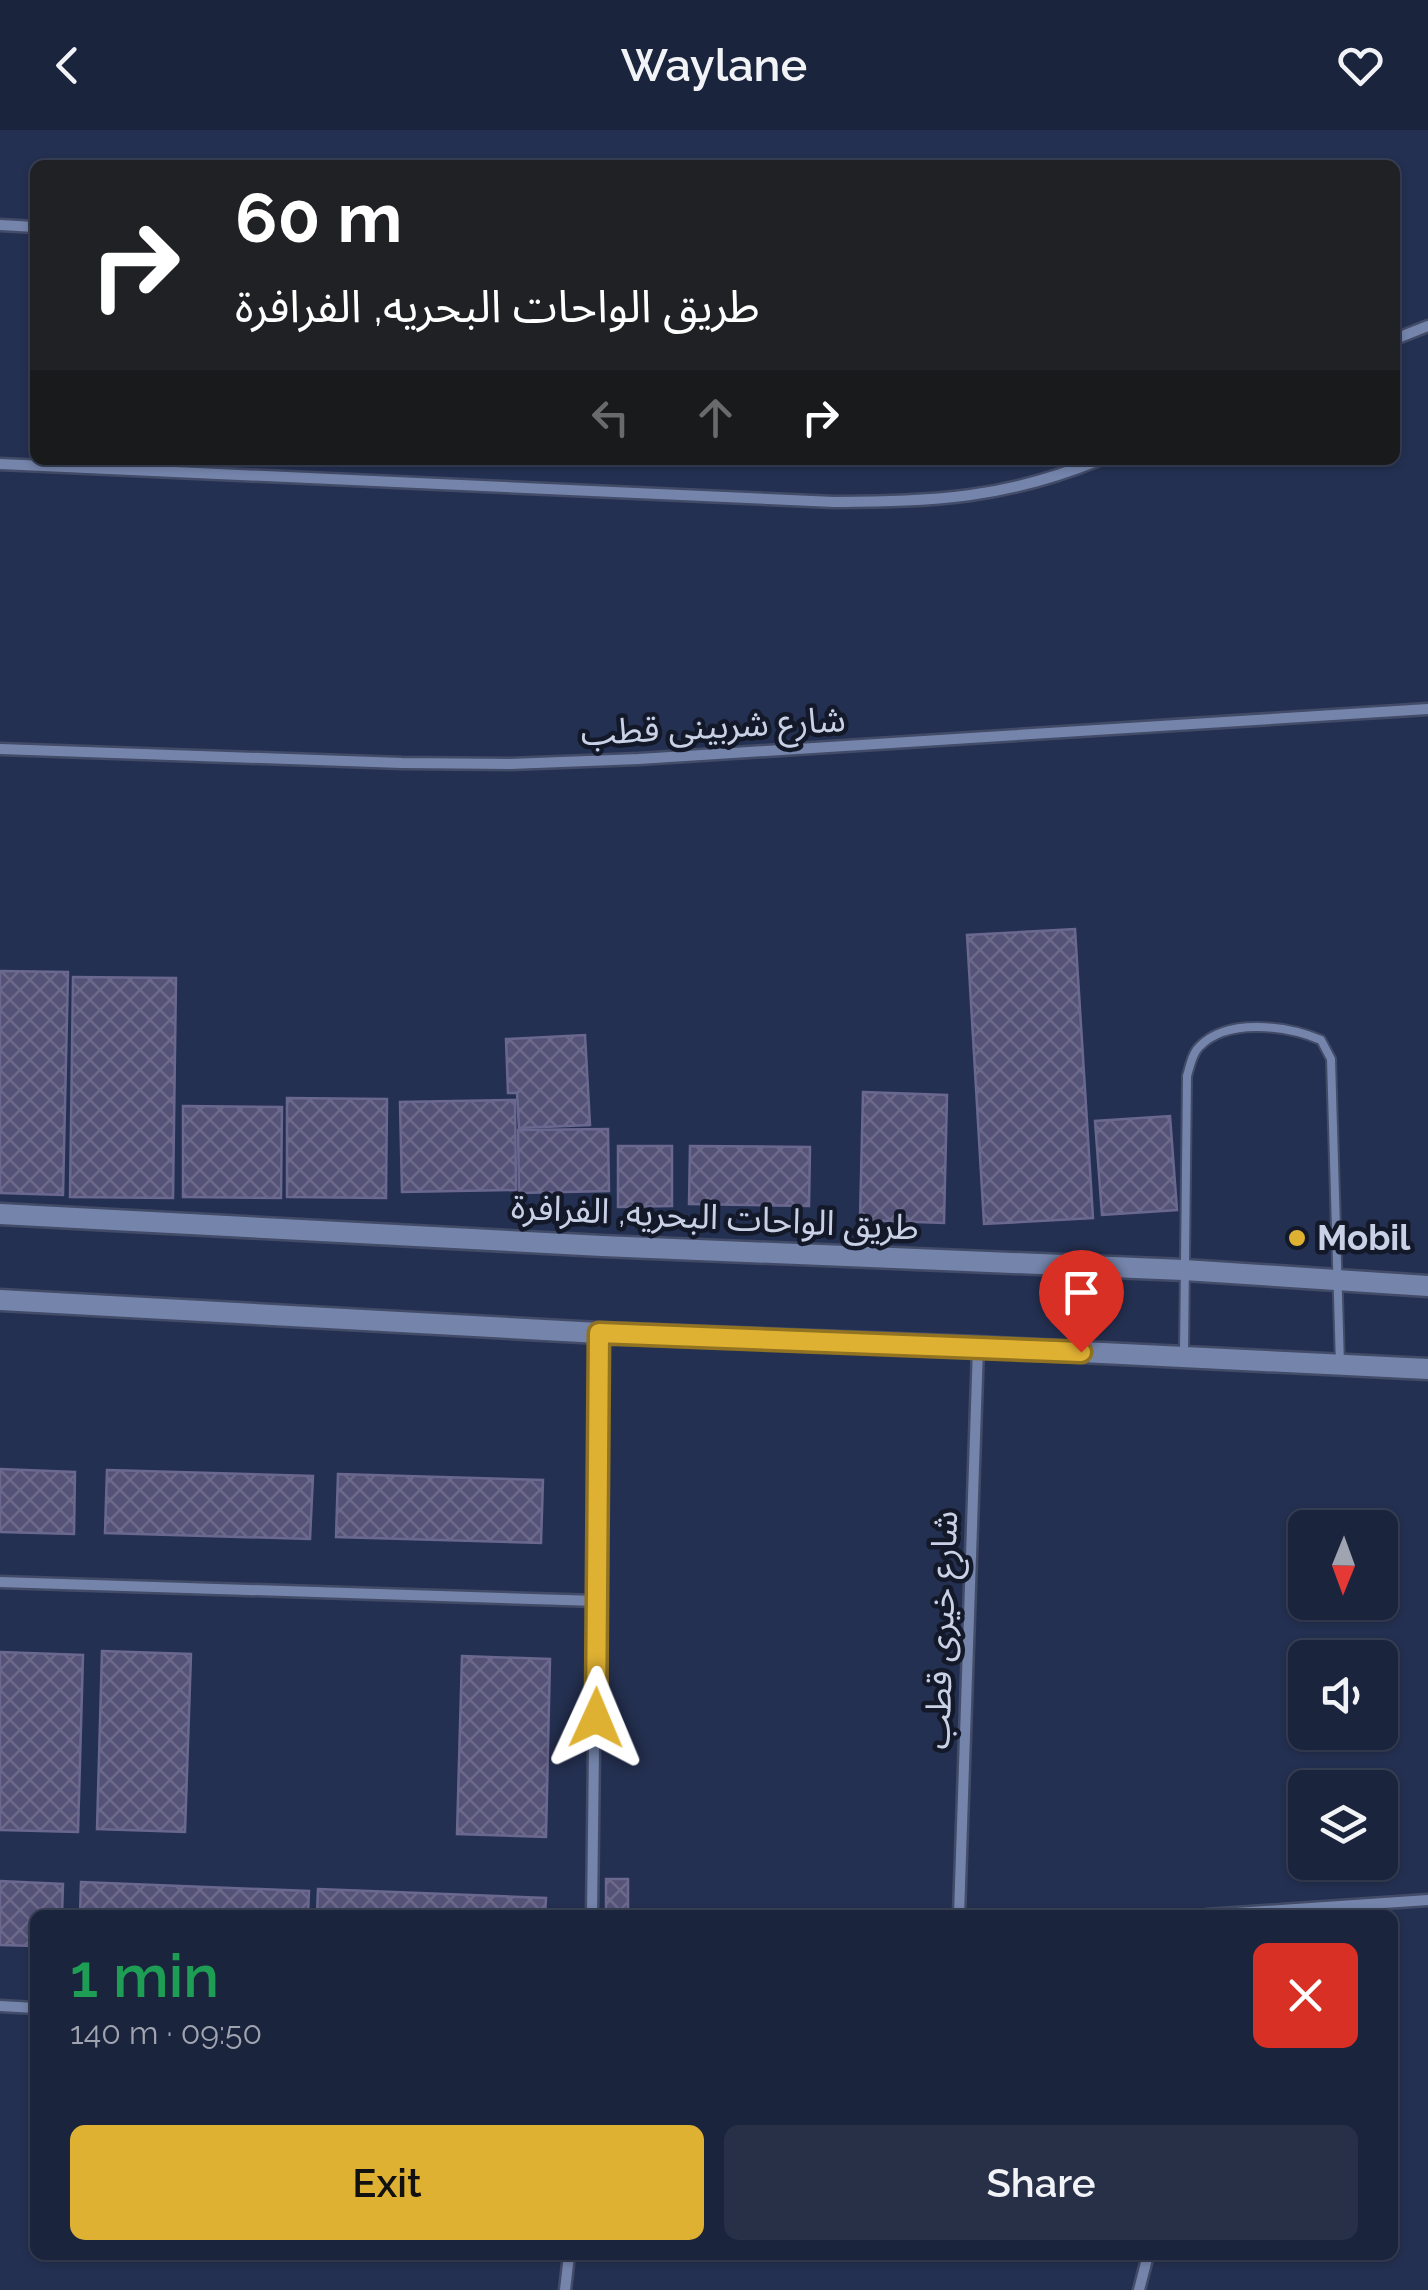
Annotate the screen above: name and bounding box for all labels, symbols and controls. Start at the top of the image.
icon: back [40,38,95,93]
icon: heart [1333,38,1388,93]
text: Waylane [621,39,807,92]
text: 60 m [235,176,402,258]
icon: right [70,200,200,330]
text: طريق الواحات البحريه, الفرافرة [235,280,760,333]
icon: left [583,390,638,445]
icon: ahead [688,390,743,445]
icon: right [793,390,848,445]
street label: شارع شربينى قطب [579,698,847,759]
street label: طريق الواحات البحريه, الفرافرة [510,1185,920,1249]
place label: Mobil [1317,1217,1411,1258]
marker: Mobil [1286,1227,1308,1249]
pin [1039,1250,1124,1353]
icon: arrive [1054,1265,1109,1320]
street label: شارع خيرى قطب [916,1510,971,1750]
north arrow [1288,1510,1398,1620]
map controls [1288,1510,1398,1880]
button: sound [1288,1640,1398,1750]
position arrow [544,1666,648,1770]
button: layers [1288,1770,1398,1880]
text: 1 min [70,1941,219,2011]
button: close [1253,1943,1358,2048]
text: 140 m · 09:50 [70,2014,262,2051]
button: Exit [70,2125,704,2240]
button: Share [724,2125,1358,2240]

